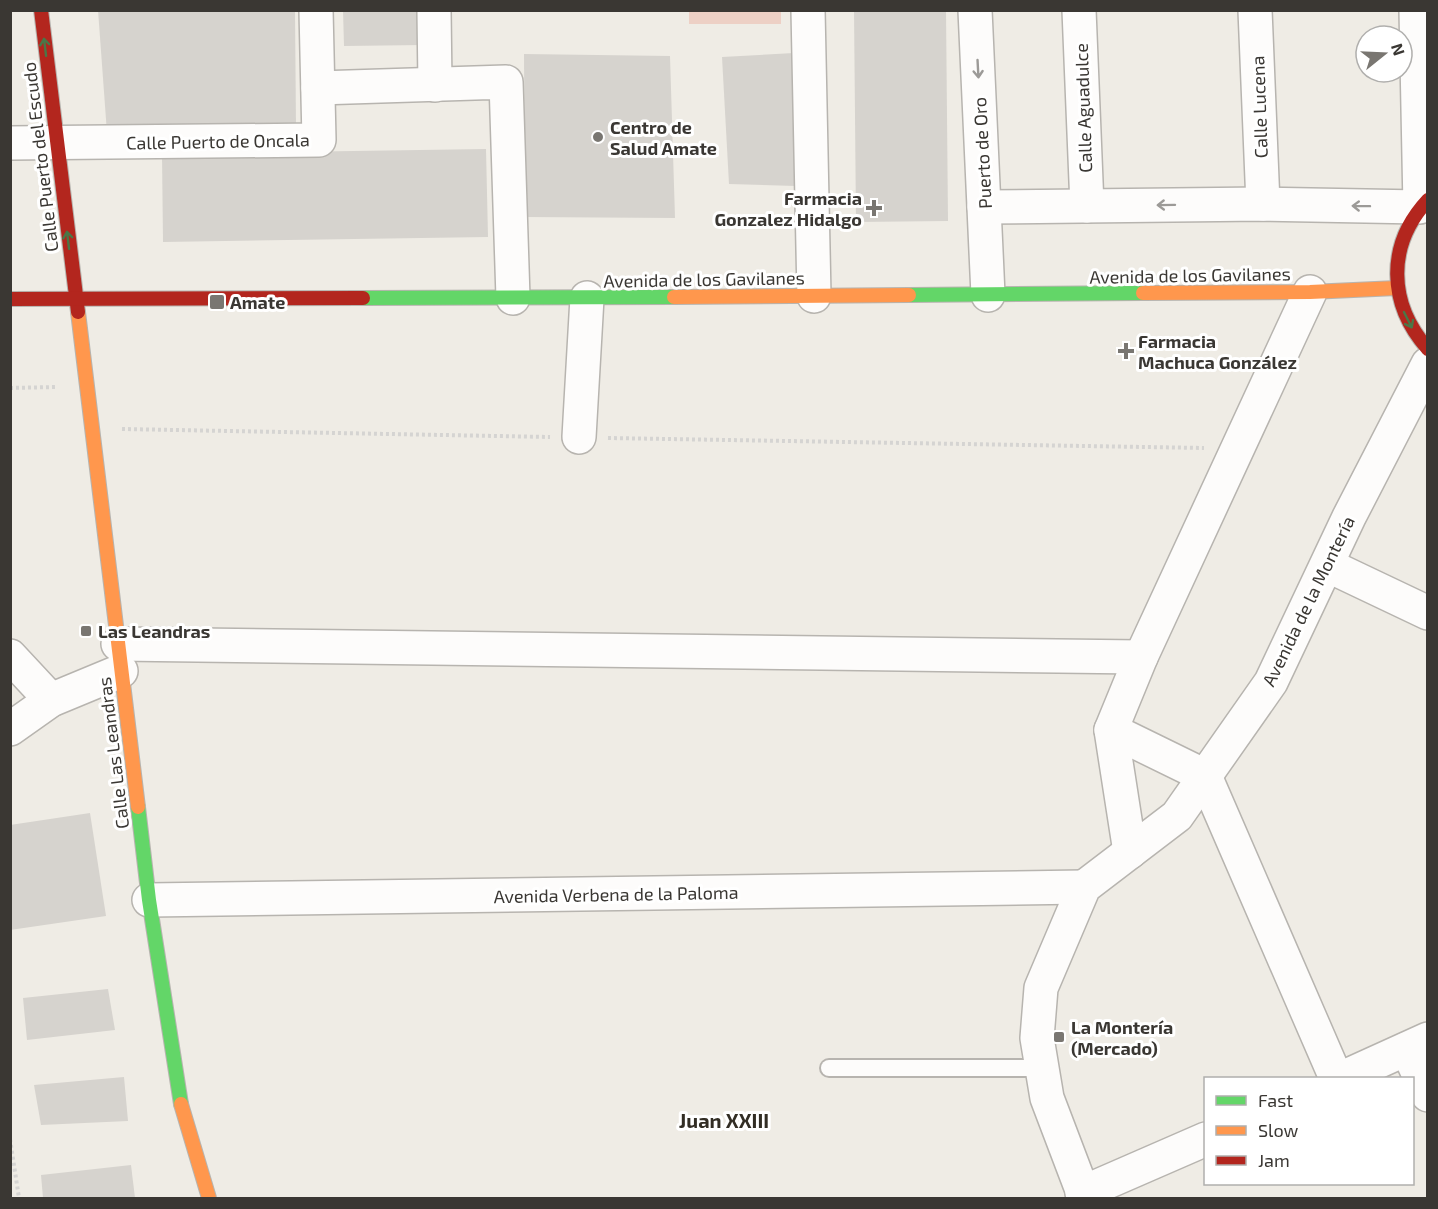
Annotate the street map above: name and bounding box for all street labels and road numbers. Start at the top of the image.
street label: Calle Aguadulce [1070,43,1096,173]
street label: Calle Lucena [1246,55,1272,159]
street label: Calle Puerto del Escudo [17,61,63,253]
street label: Puerto de Oro [968,96,996,210]
street label: Calle Puerto de Oncala [126,128,310,154]
street label: Avenida de los Gavilanes [1089,262,1291,288]
street label: Avenida de los Gavilanes [603,266,805,292]
street label: Avenida de la Montería [1257,512,1359,690]
street label: Calle Las Leandras [93,676,133,830]
street label: Avenida Verbena de la Paloma [493,881,739,907]

